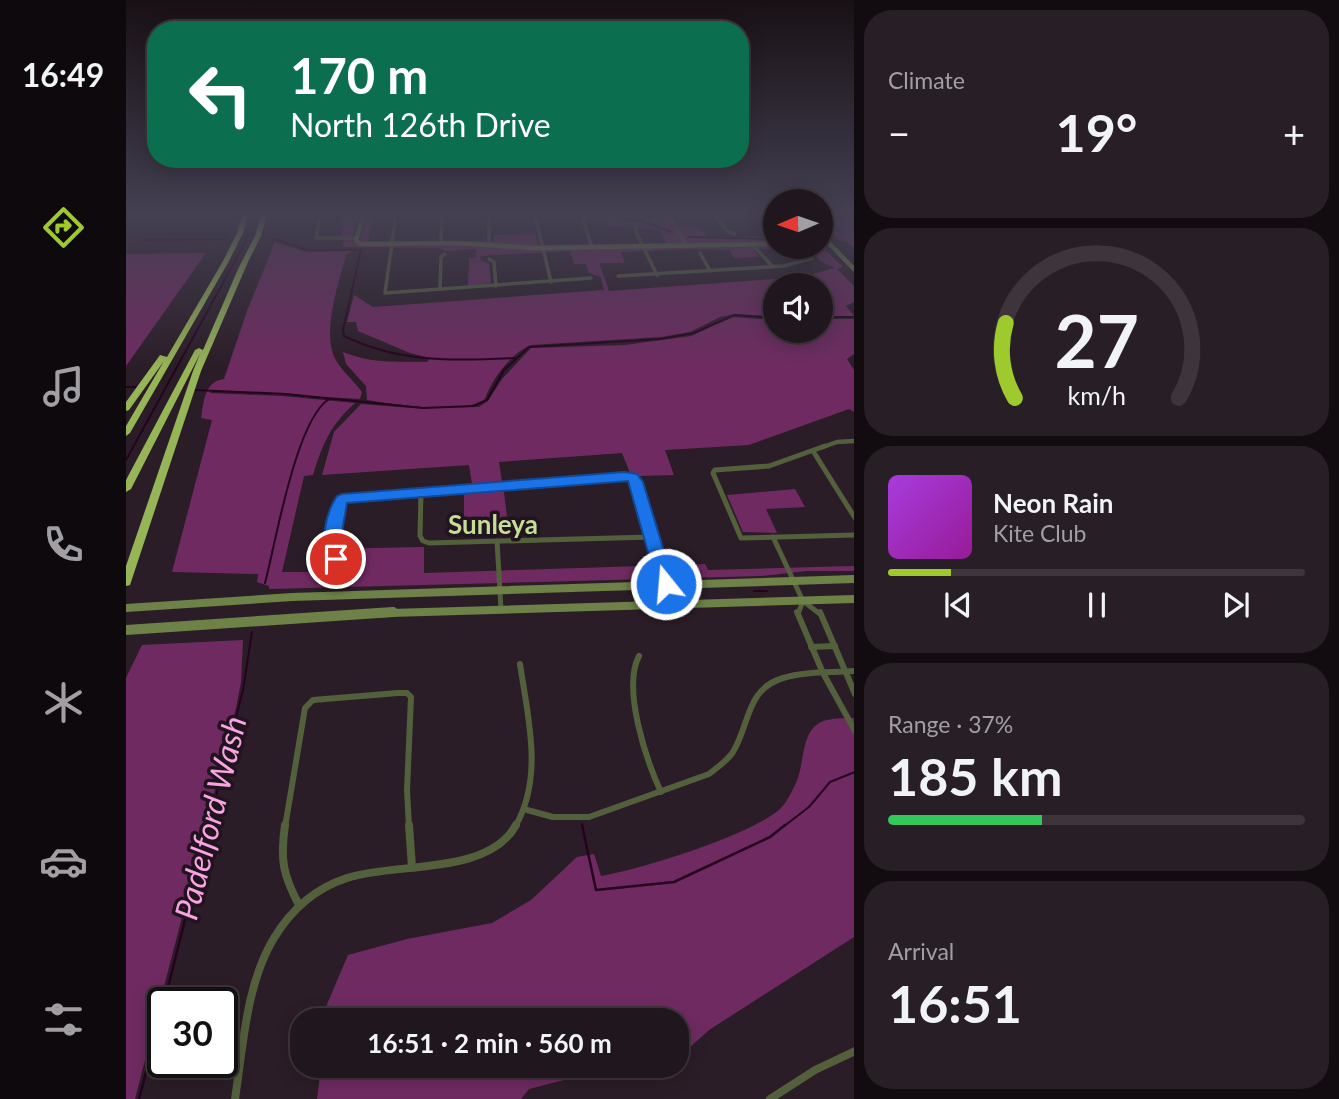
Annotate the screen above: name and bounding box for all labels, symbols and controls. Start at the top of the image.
text: 170 m [290,46,428,104]
icon: left [175,49,266,140]
text: 16:49 [22,55,104,94]
text: Climate [888,66,965,94]
text: 19° [1056,101,1137,163]
text: North 126th Drive [290,105,551,144]
text: − [888,110,910,156]
text: + [1283,110,1305,156]
north arrow [763,189,833,259]
map controls [763,189,833,343]
icon: directions [39,203,88,252]
button: sound [763,273,833,343]
text: 27 [1054,296,1139,384]
icon: music [39,362,88,411]
text: km/h [1067,379,1126,409]
text: Neon Rain [993,487,1113,519]
district label: Sunleya [448,508,538,540]
text: Kite Club [993,519,1086,547]
icon: phone [39,520,88,569]
pin [306,529,366,589]
icon: arrive [317,540,355,578]
position arrow [629,547,703,621]
icon: previous [939,586,977,624]
icon: pause [1078,586,1116,624]
icon: next [1217,586,1255,624]
icon: climate [39,678,88,727]
text: Range · 37% [888,710,1013,738]
water label: Padelford Wash [165,712,254,923]
text: 185 km [888,745,1062,807]
icon: car [39,837,88,886]
text: Arrival [888,937,954,965]
text: 16:51 [888,972,1022,1034]
speed limit sign: 30 [147,987,238,1078]
icon: filters [39,995,88,1044]
text: 16:51 · 2 min · 560 m [367,1027,612,1059]

